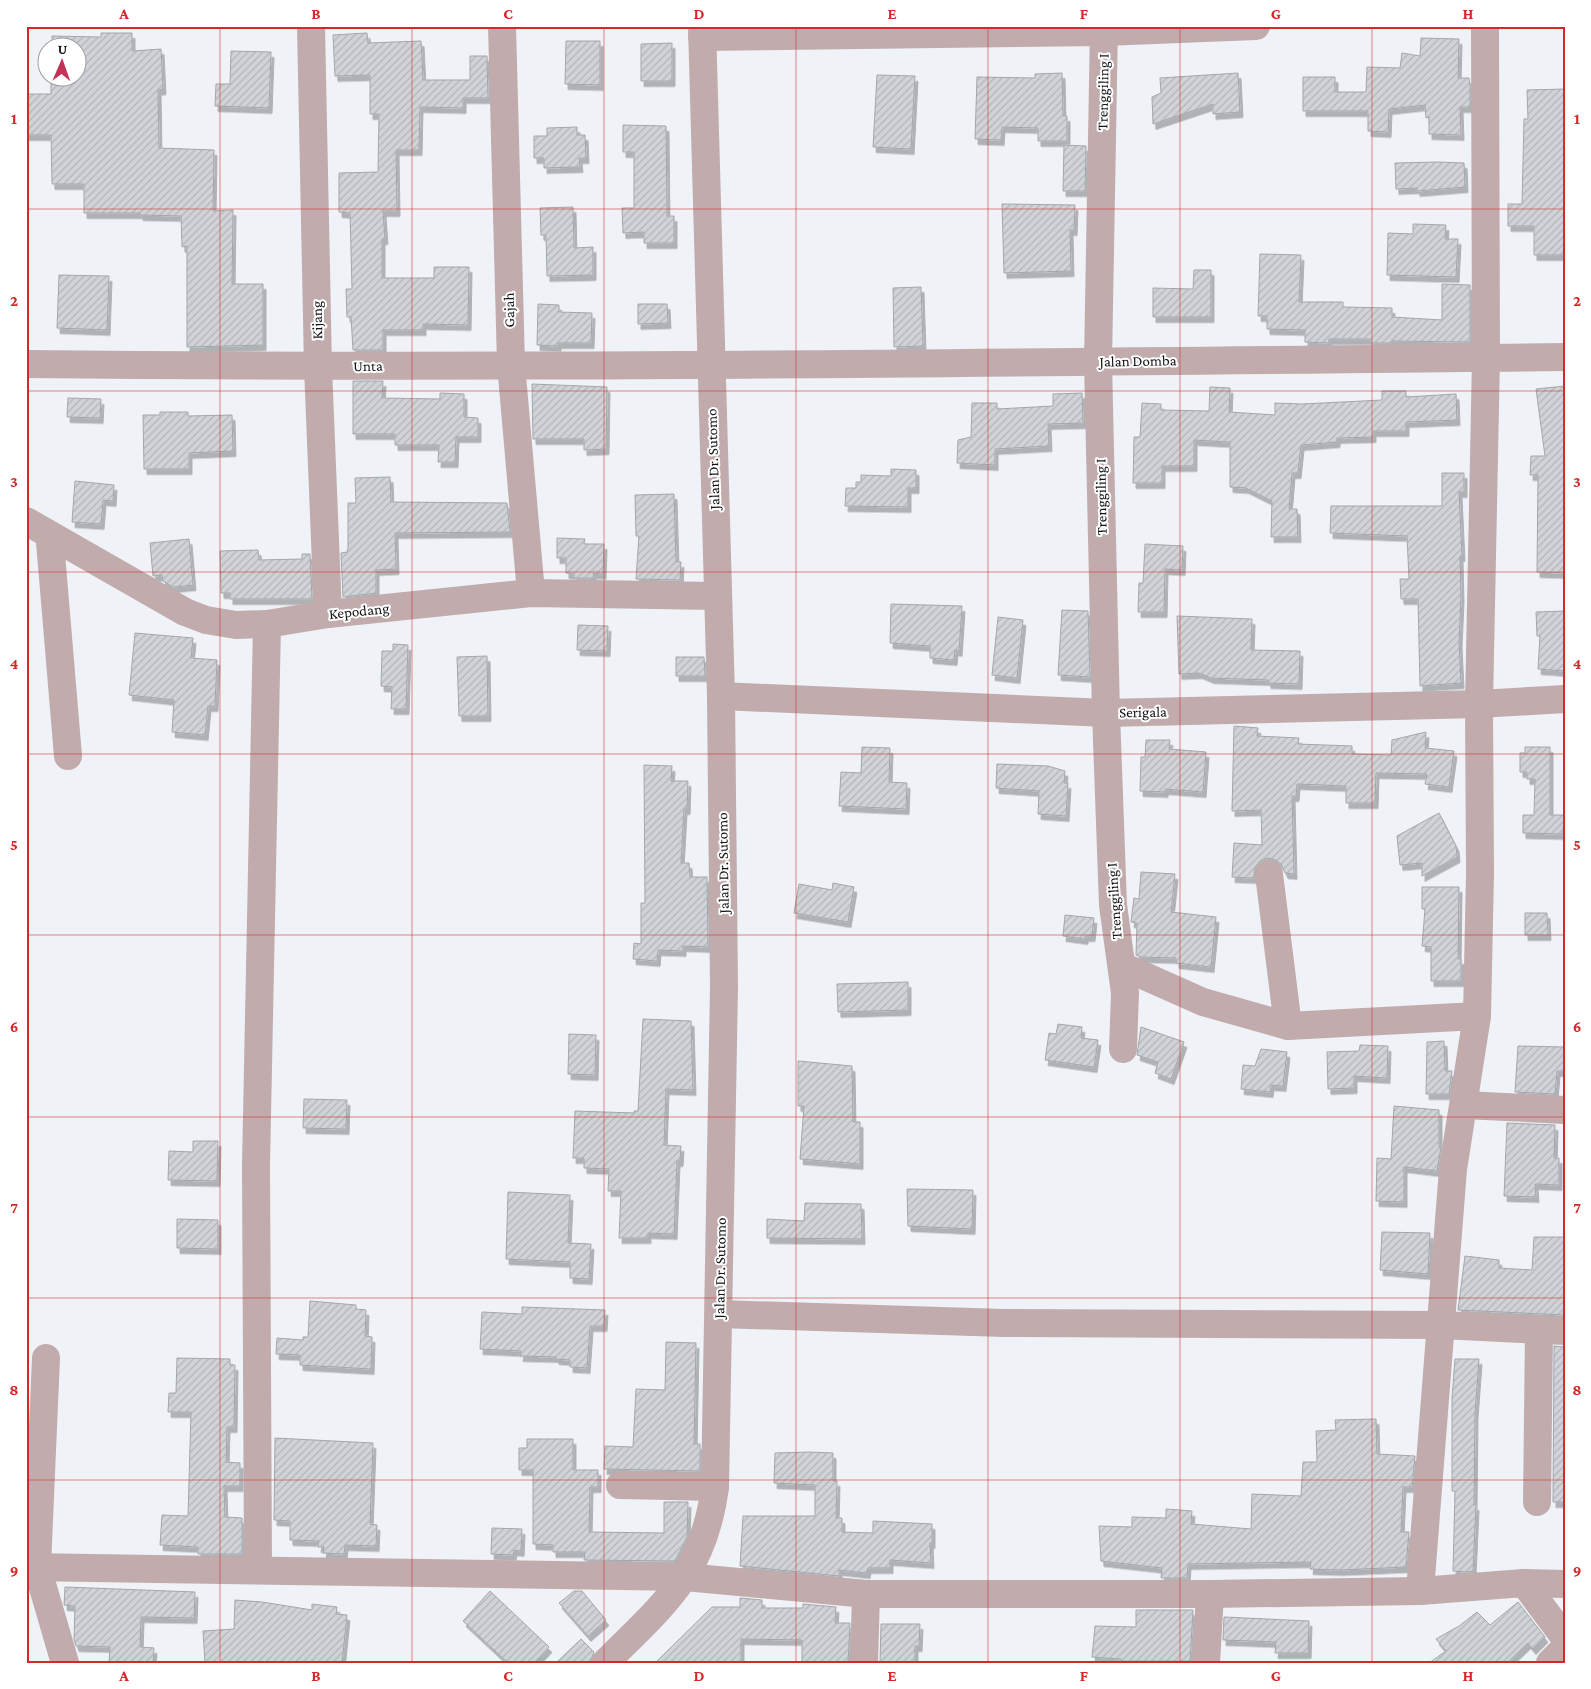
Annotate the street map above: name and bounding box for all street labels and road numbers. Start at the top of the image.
street label: Trenggiling I [1094,53,1113,131]
street label: Gajah [501,292,518,328]
street label: Kijang [309,301,326,339]
street label: Jalan Domba [1097,352,1177,371]
street label: Unta [353,358,383,374]
street label: Jalan Dr. Sutomo [703,408,724,512]
street label: Trenggiling I [1092,458,1111,536]
street label: Kepodang [328,600,390,623]
street label: Serigala [1119,704,1167,721]
street label: Jalan Dr. Sutomo [714,812,733,916]
street label: Trenggiling I [1103,862,1126,940]
street label: Jalan Dr. Sutomo [711,1217,730,1321]

